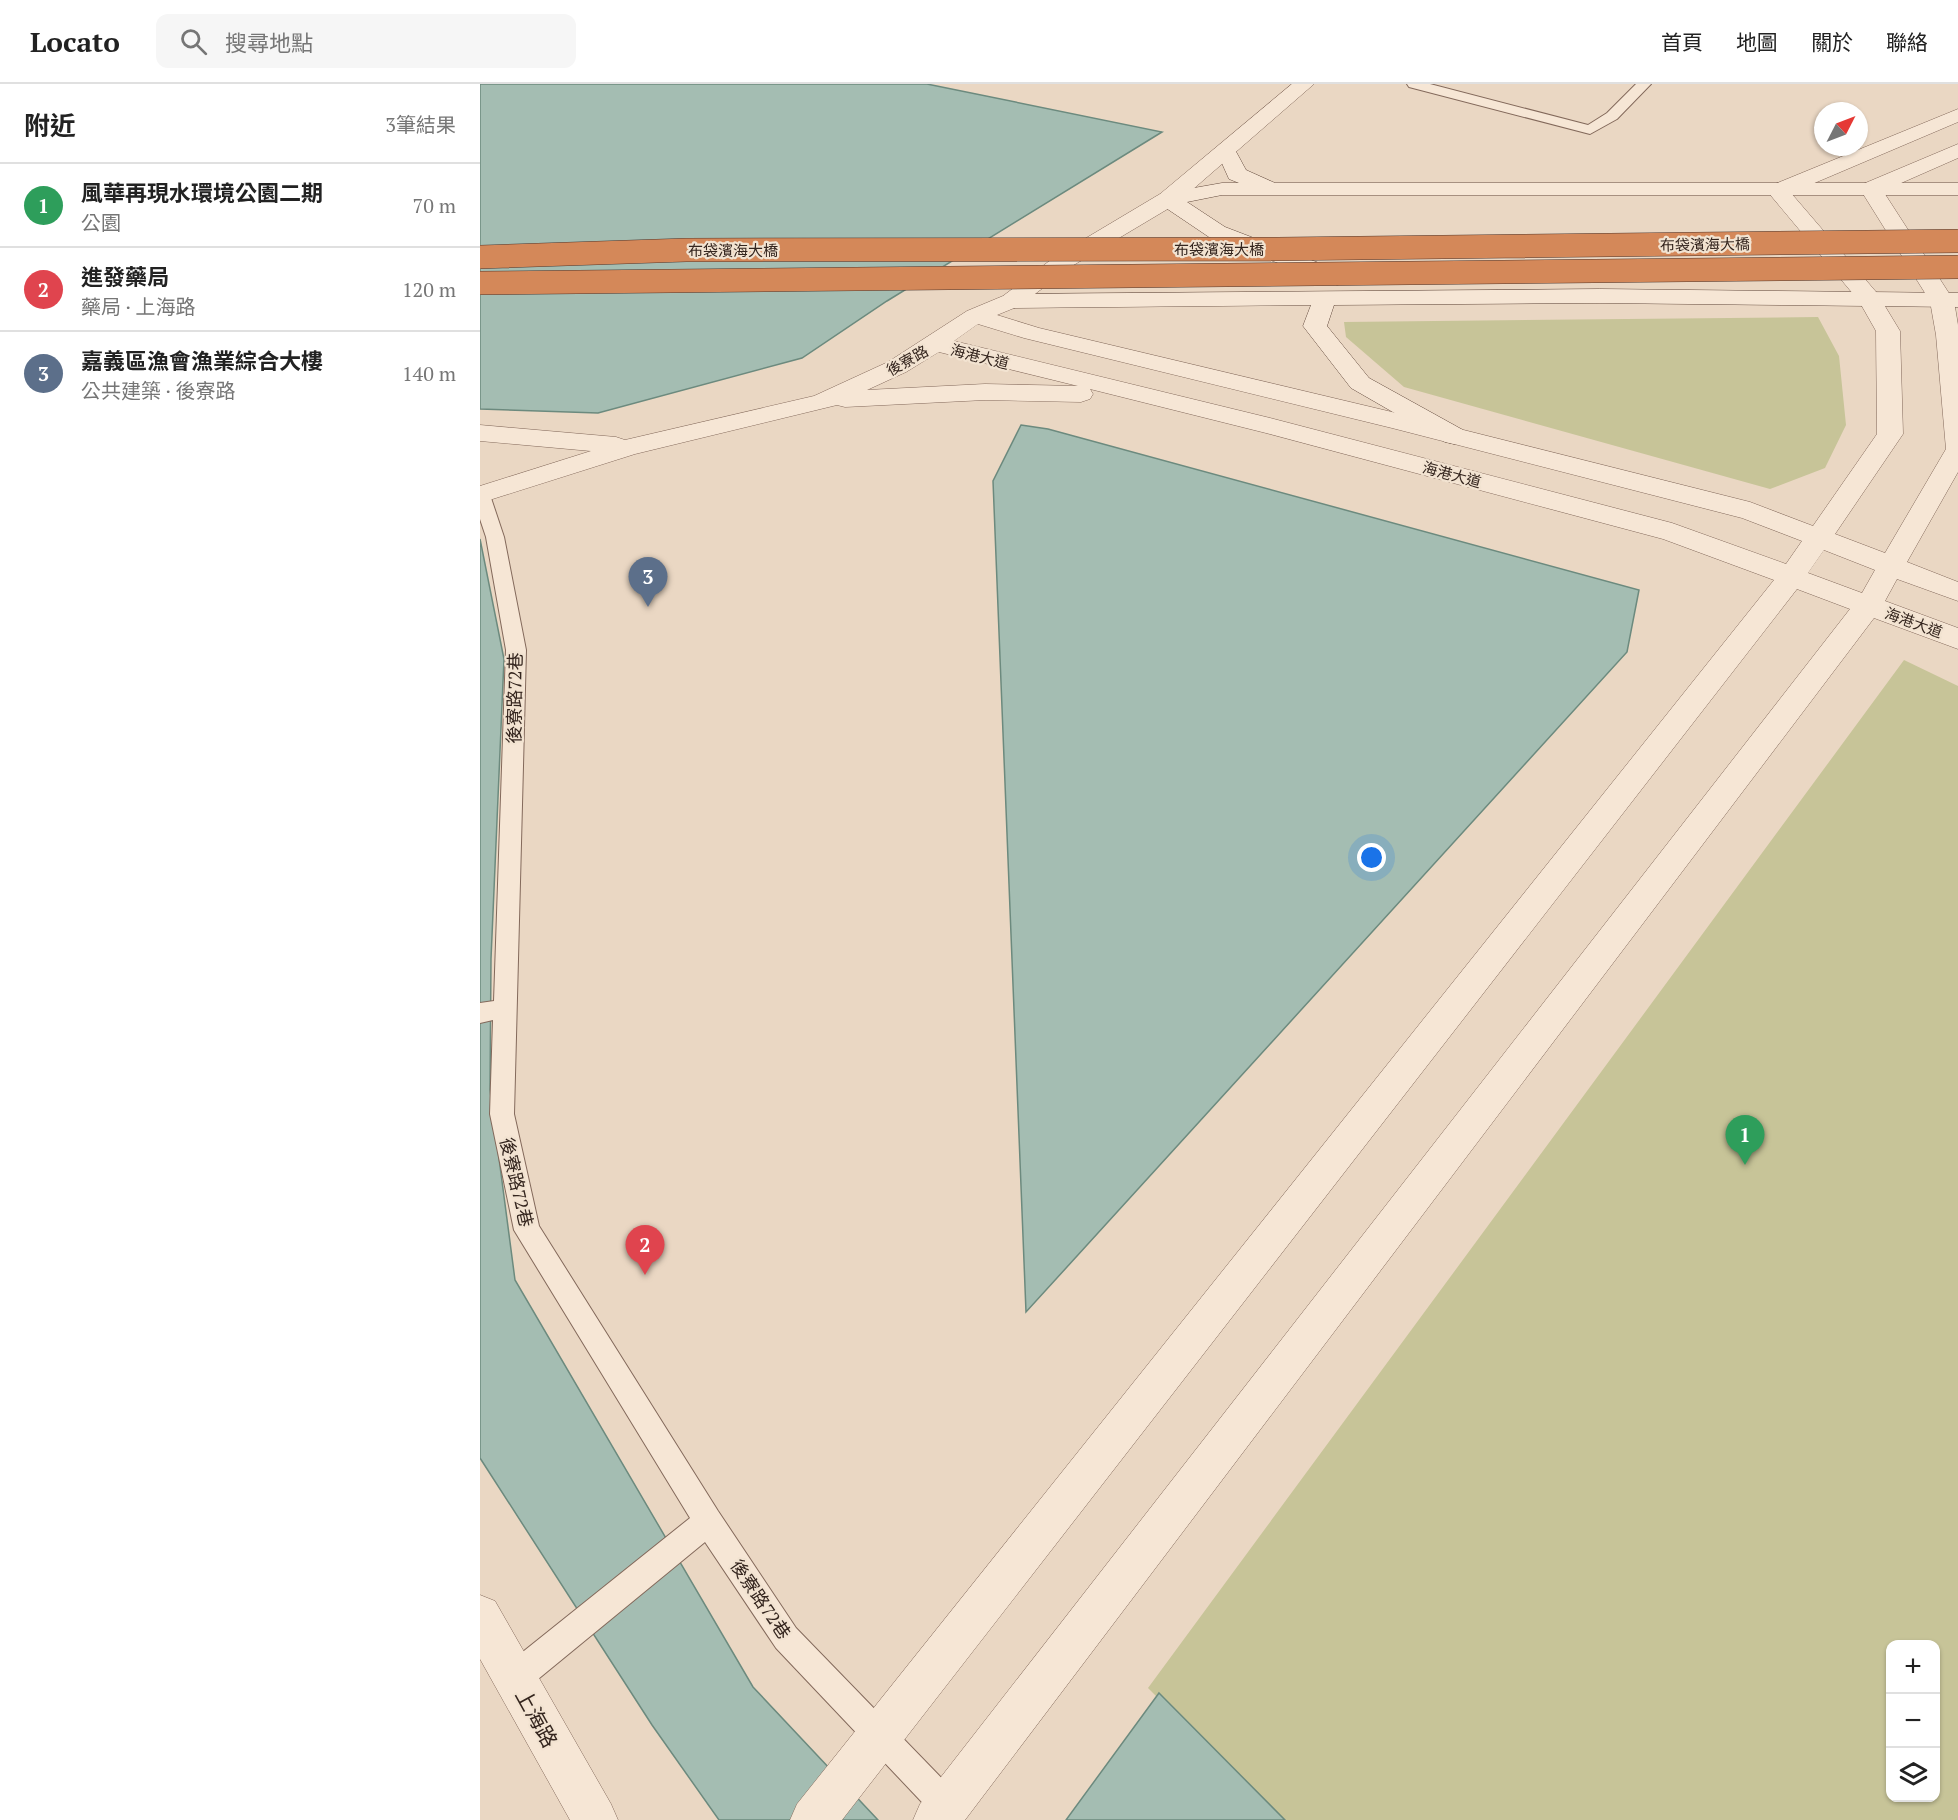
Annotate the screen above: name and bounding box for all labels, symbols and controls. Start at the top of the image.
search box [156,14,576,68]
text: Locato [30,23,120,60]
icon: search [177,25,210,58]
text: 搜尋地點 [225,28,313,57]
text: 首頁 [1661,28,1703,56]
text: 地圖 [1736,28,1778,56]
text: 關於 [1811,28,1853,56]
text: 聯絡 [1886,28,1928,56]
north arrow [1814,102,1868,156]
text: 附近 [24,108,76,142]
text: 3筆結果 [385,111,456,138]
text: 風華再現水環境公園二期 [81,178,323,207]
text: 1 [38,192,49,219]
text: 70 m [413,192,456,219]
text: 公園 [81,209,121,236]
street label: 布袋濱海大橋 [1660,233,1750,255]
street label: 布袋濱海大橋 [1174,239,1264,259]
street label: 布袋濱海大橋 [688,240,778,260]
text: 進發藥局 [81,262,169,291]
text: 2 [38,276,49,303]
text: 120 m [402,276,456,303]
text: 藥局 · 上海路 [81,293,196,320]
street label: 海港大道 [948,339,1012,373]
street label: 後寮路 [882,340,932,380]
text: 嘉義區漁會漁業綜合大樓 [81,346,323,375]
text: 3 [38,360,49,387]
text: 140 m [402,360,456,387]
text: 公共建築 · 後寮路 [81,377,236,404]
street label: 海港大道 [1420,457,1484,491]
pin: 3 [628,558,668,607]
street label: 海港大道 [1882,602,1946,642]
street label: 後寮路72巷 [501,652,527,744]
your location [1357,843,1386,872]
pin: 1 [1726,1116,1764,1165]
street label: 後寮路72巷 [495,1135,539,1229]
pin: 2 [626,1226,664,1275]
street label: 後寮路72巷 [726,1554,796,1644]
map controls [1886,1640,1940,1802]
button: + [1886,1640,1940,1694]
street label: 上海路 [509,1684,565,1752]
button: − [1886,1694,1940,1748]
button: layers [1886,1748,1940,1802]

